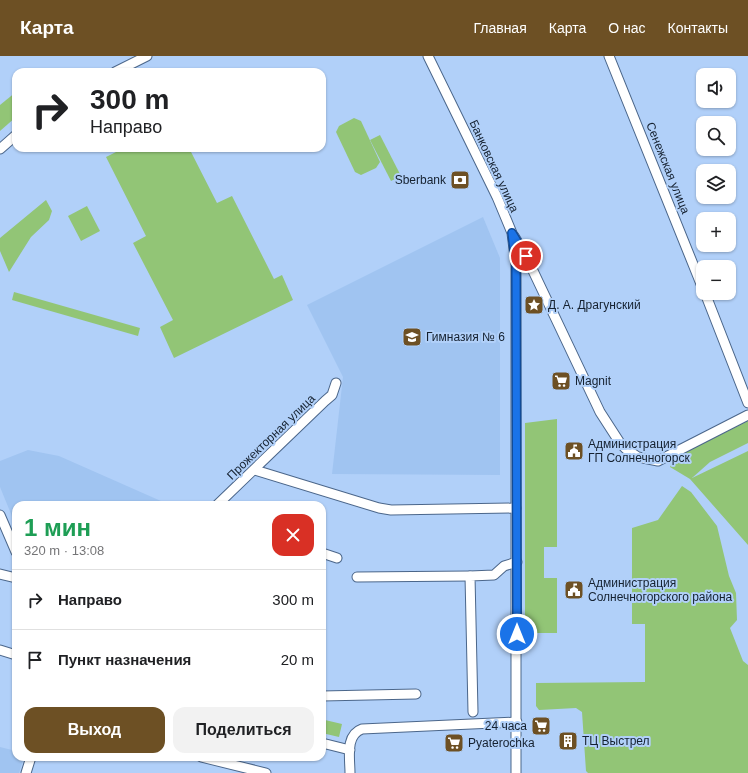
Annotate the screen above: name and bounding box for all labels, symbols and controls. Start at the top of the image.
text: Карта [20,17,74,38]
text: Главная [473,20,527,36]
text: Карта [549,20,586,36]
text: О нас [608,20,646,36]
text: Контакты [668,20,728,36]
map controls [696,68,736,300]
button: sound [696,68,736,108]
icon: right [24,84,76,136]
text: 300 m [90,84,169,115]
button: search [696,116,736,156]
text: Направо [90,117,162,137]
street label: Банковская улица [466,118,522,215]
street label: Сенежская улица [643,120,693,216]
button: layers [696,164,736,204]
bank icon: Sberbank [449,169,471,191]
place label: Sberbank [395,173,447,187]
button: + [696,212,736,252]
pin [509,239,543,273]
icon: arrive [515,245,537,267]
button: − [696,260,736,300]
place icon: Д. А. Драгунский [523,294,545,316]
place label: Д. А. Драгунский [548,298,641,312]
school or university icon: Гимназия № 6 [401,326,423,348]
place label: Гимназия № 6 [426,330,505,344]
supermarket icon: Magnit [550,370,572,392]
place label: Magnit [575,374,612,388]
street label: Прожекторная улица [224,391,318,483]
place label: Администрация ГП Солнечногорск [588,437,690,465]
public building icon: Администрация ГП Солнечногорск [563,440,585,462]
text: 1 мин [24,514,91,541]
button: close [272,514,314,556]
text: 320 m · 13:08 [24,543,104,558]
place label: Администрация Солнечногорского района [588,576,733,604]
public building icon: Администрация Солнечногорского района [563,579,585,601]
icon: right [24,589,46,611]
text: Направо [58,591,122,608]
text: 300 m [272,591,314,608]
position arrow [496,613,538,655]
icon: arrive [24,649,46,671]
text: Пункт назначения [58,651,191,668]
text: 20 m [281,651,314,668]
button: Выход [24,707,165,753]
button: Поделиться [173,707,314,753]
supermarket icon: 24 часа [530,715,552,737]
place label: 24 часа [485,719,527,733]
building icon: ТЦ Выстрел [557,730,579,752]
supermarket icon: Pyaterochka [443,732,465,754]
place label: ТЦ Выстрел [582,734,650,748]
place label: Pyaterochka [468,736,535,750]

